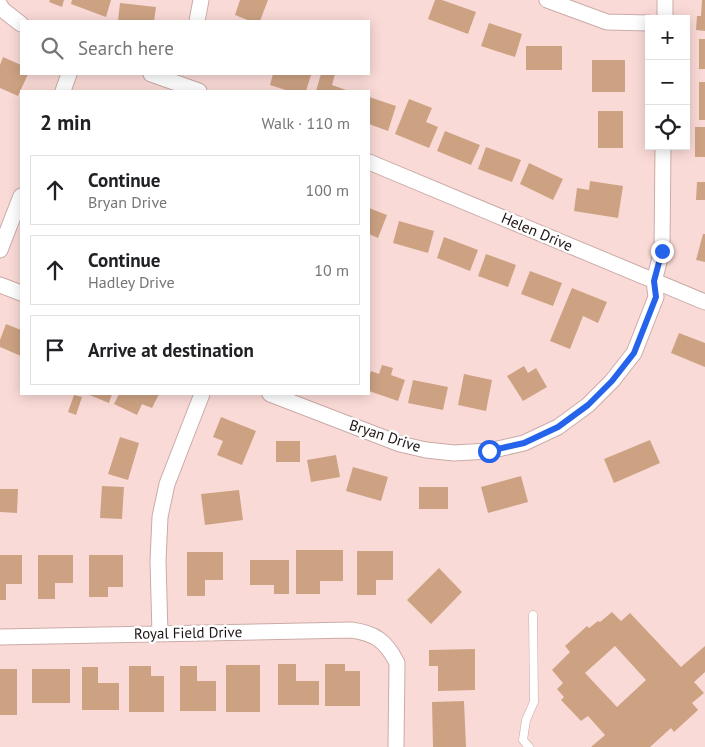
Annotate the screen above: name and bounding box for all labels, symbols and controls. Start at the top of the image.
map controls [645,15,690,150]
button: + [645,15,690,60]
search box [20,20,370,75]
icon: search [38,34,66,62]
text: Search here [78,36,174,60]
button: − [645,60,690,105]
button: locate [645,105,690,150]
text: 2 min [40,109,91,136]
text: Walk · 110 m [261,113,350,133]
text: Continue [88,168,160,192]
icon: ahead [41,176,69,204]
text: 100 m [306,180,349,200]
text: Bryan Drive [88,192,167,212]
street label: Helen Drive [499,208,576,255]
route end [651,240,674,263]
text: Continue [88,248,160,272]
icon: ahead [41,256,69,284]
text: 10 m [314,260,349,280]
text: Hadley Drive [88,272,175,292]
icon: arrive [41,336,69,364]
text: Arrive at destination [88,338,254,362]
street label: Bryan Drive [347,415,423,456]
route start [478,440,501,463]
street label: Royal Field Drive [134,622,242,643]

